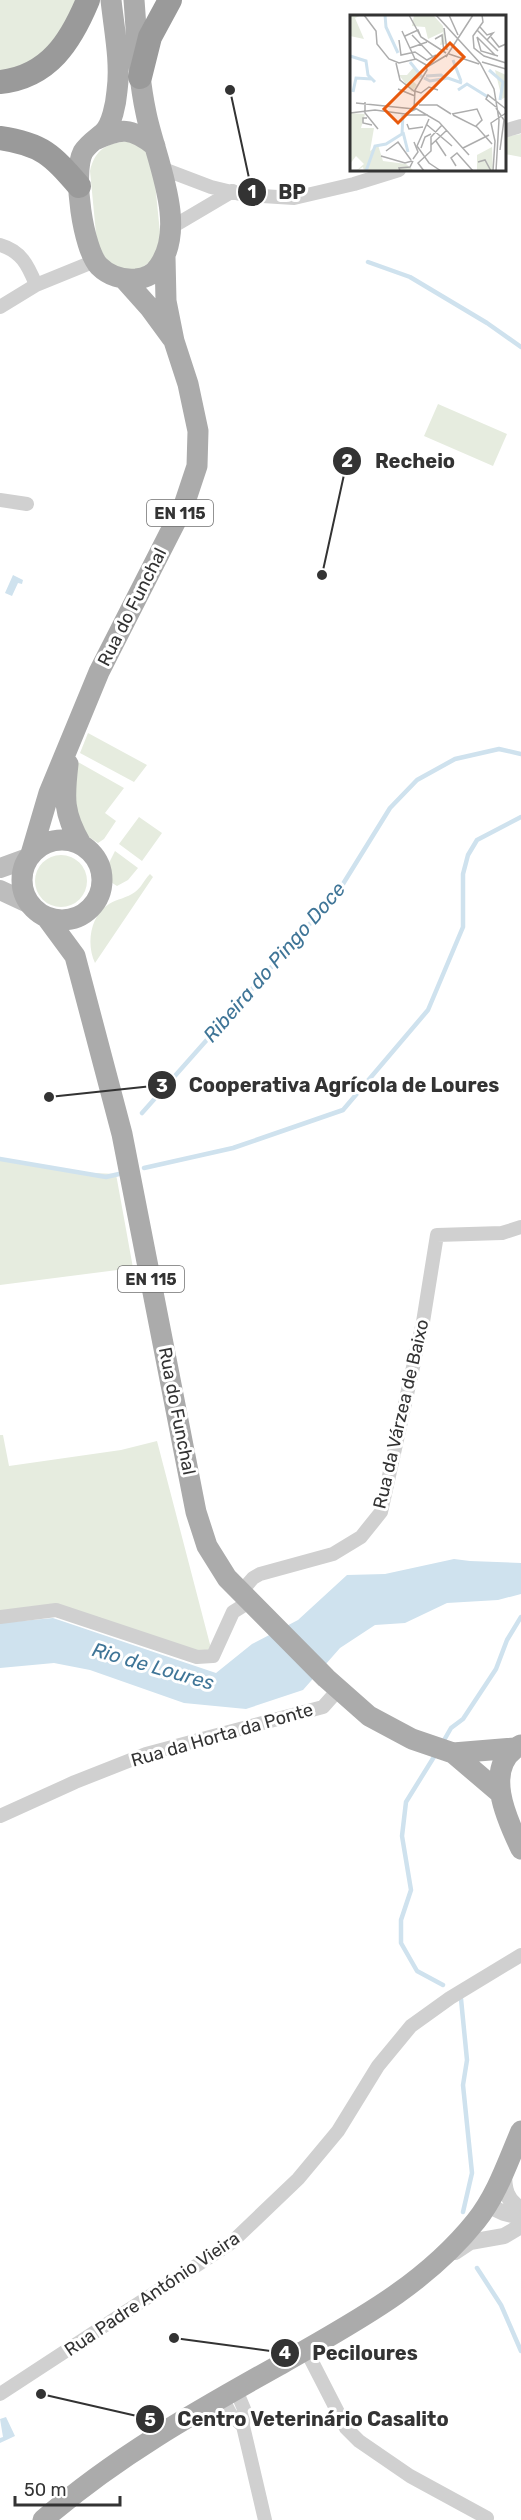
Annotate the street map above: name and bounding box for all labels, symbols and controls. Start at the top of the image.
inset map [350,15,506,171]
callout: BP [237,173,318,211]
text: BP [278,180,306,204]
text: 1 [248,181,256,203]
callout: Recheio [332,442,467,480]
text: Recheio [375,449,455,473]
text: 2 [341,450,353,472]
road number: EN 115 [147,500,213,526]
street label: Rua do Funchal [93,544,171,670]
water label: Ribeira do Pingo Doce [198,877,350,1047]
callout: Cooperativa Agrícola de Loures [147,1066,512,1104]
text: Cooperativa Agrícola de Loures [189,1073,499,1097]
text: 3 [156,1075,168,1097]
road number: EN 115 [118,1266,184,1292]
street label: Rua da Várzea de Baixo [368,1317,434,1511]
street label: Rua do Funchal [154,1345,200,1477]
water label: Rio de Loures [89,1637,217,1695]
street label: Rua da Horta da Ponte [129,1698,315,1772]
street label: Rua Padre António Vieira [60,2227,244,2361]
callout: Peciloures [270,2334,430,2372]
text: Peciloures [312,2341,418,2365]
text: 4 [279,2342,291,2364]
callout: Centro Veterinário Casalito [135,2400,461,2438]
text: Centro Veterinário Casalito [177,2407,449,2431]
text: 5 [144,2409,156,2431]
scale bar [15,2469,120,2507]
text: 50 m [24,2479,67,2501]

